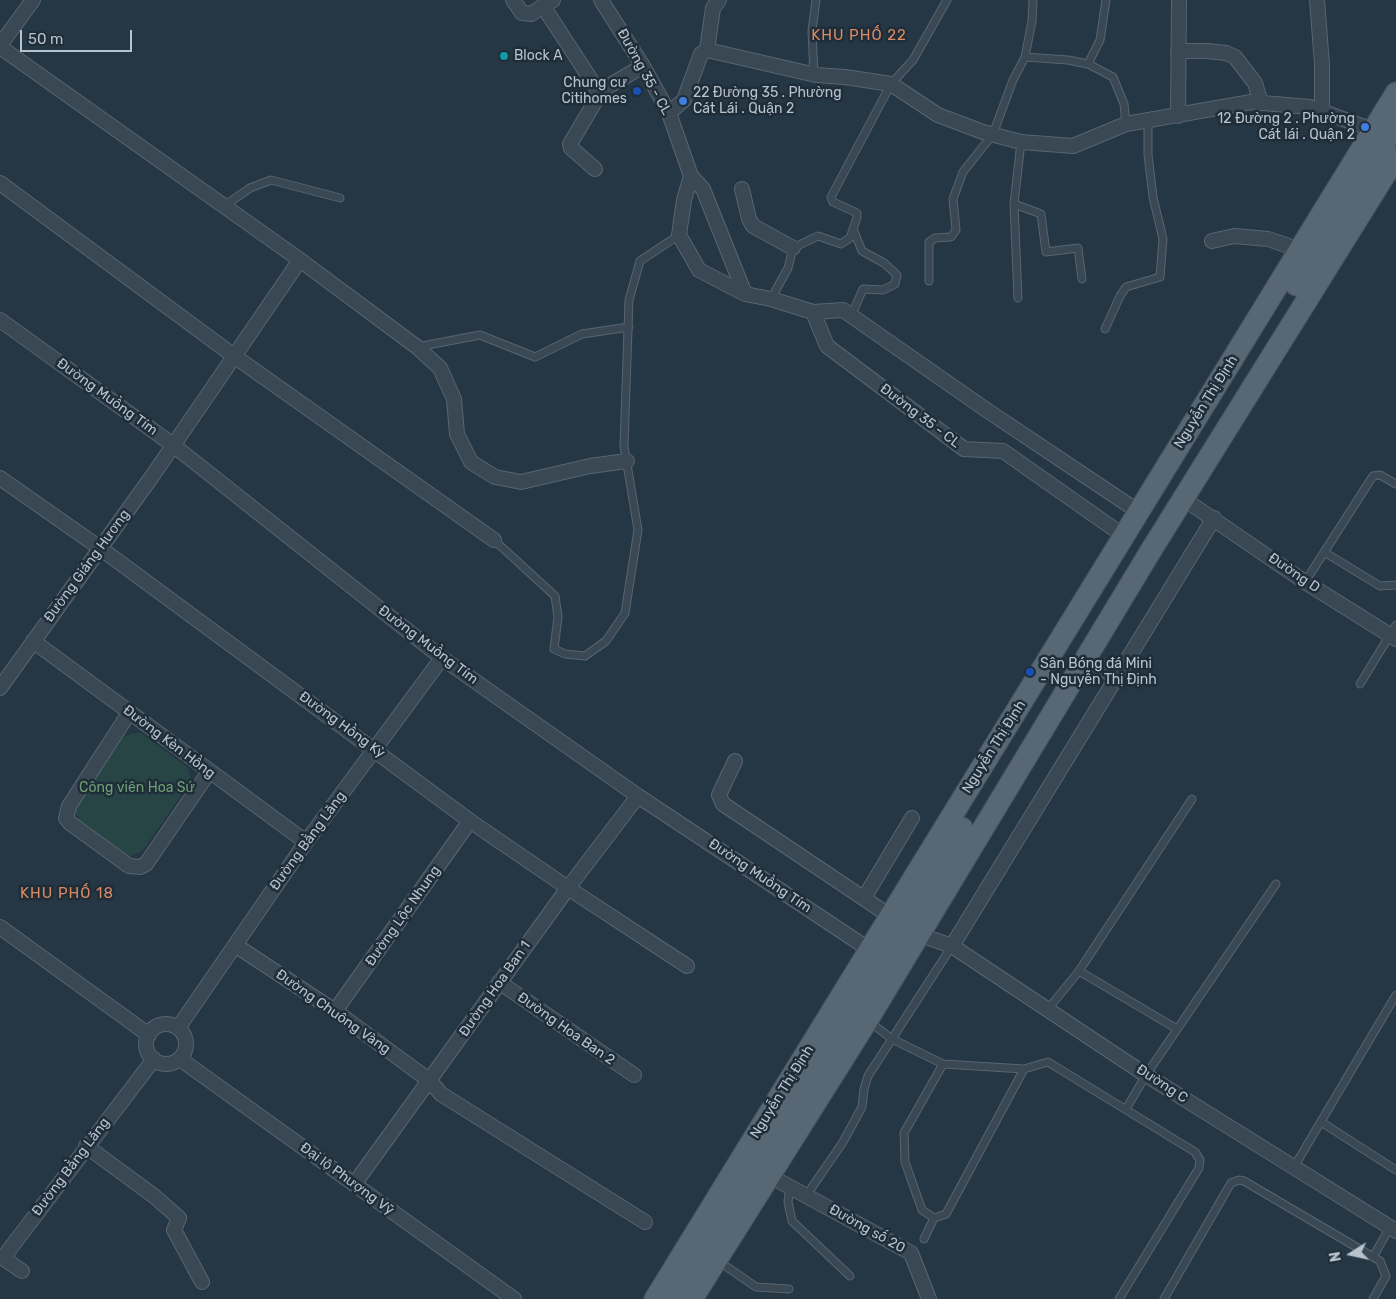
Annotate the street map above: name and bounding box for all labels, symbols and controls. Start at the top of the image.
scale bar [22,20,135,52]
street label: Đường 35 - CL [613,26,675,118]
district label: KHU PHỐ 22 [810,27,908,45]
text: 50 m [28,30,63,48]
place label: Block A [514,48,563,64]
marker: Block A [498,50,510,62]
place label: Chung cư Citihomes [561,75,627,108]
marker: Chung cư Citihomes [631,85,643,97]
place label: 22 Đường 35 . Phường Cát Lái . Quận 2 [693,85,841,118]
marker: 22 Đường 35 . Phường Cát Lái . Quận 2 [677,95,689,107]
place label: 12 Đường 2 . Phường Cát lái . Quận 2 [1217,111,1355,144]
marker: 12 Đường 2 . Phường Cát lái . Quận 2 [1359,121,1371,133]
street label: Nguyễn Thị Định [1171,352,1241,452]
street label: Đường Muồng Tím [53,355,161,439]
street label: Đường 35 - CL [877,380,963,452]
street label: Đường Giáng Hương [41,506,133,626]
street label: Đường D [1265,550,1323,596]
street label: Đường Muồng Tím [375,602,481,688]
place label: Sân Bóng đá Mini - Nguyễn Thị Định [1040,656,1157,689]
marker: Sân Bóng đá Mini - Nguyễn Thị Định [1024,666,1036,678]
street label: Đường Hồng Kỳ [296,688,388,762]
street label: Nguyễn Thị Định [959,697,1029,797]
street label: Đường Kèn Hồng [120,702,218,782]
park label: Công viên Hoa Sứ [79,780,195,796]
street label: Đường Bằng Lăng [266,788,350,894]
street label: Đường Muồng Tím [705,835,815,917]
street label: Đường Lộc Nhung [362,862,444,970]
district label: KHU PHỐ 18 [19,885,115,903]
street label: Đường Hoa Ban 1 [456,938,534,1040]
street label: Đường Chuông Vàng [272,966,394,1058]
street label: Đường Hoa Ban 2 [514,989,618,1069]
street label: Nguyễn Thị Định [747,1042,817,1142]
street label: Đường C [1133,1061,1191,1107]
street label: Đường Bằng Lăng [29,1115,113,1219]
street label: Đại lộ Phượng Vỹ [297,1139,397,1219]
street label: Đường số 20 [826,1201,908,1257]
north arrow [1326,1229,1376,1279]
text: N [1326,1250,1345,1263]

